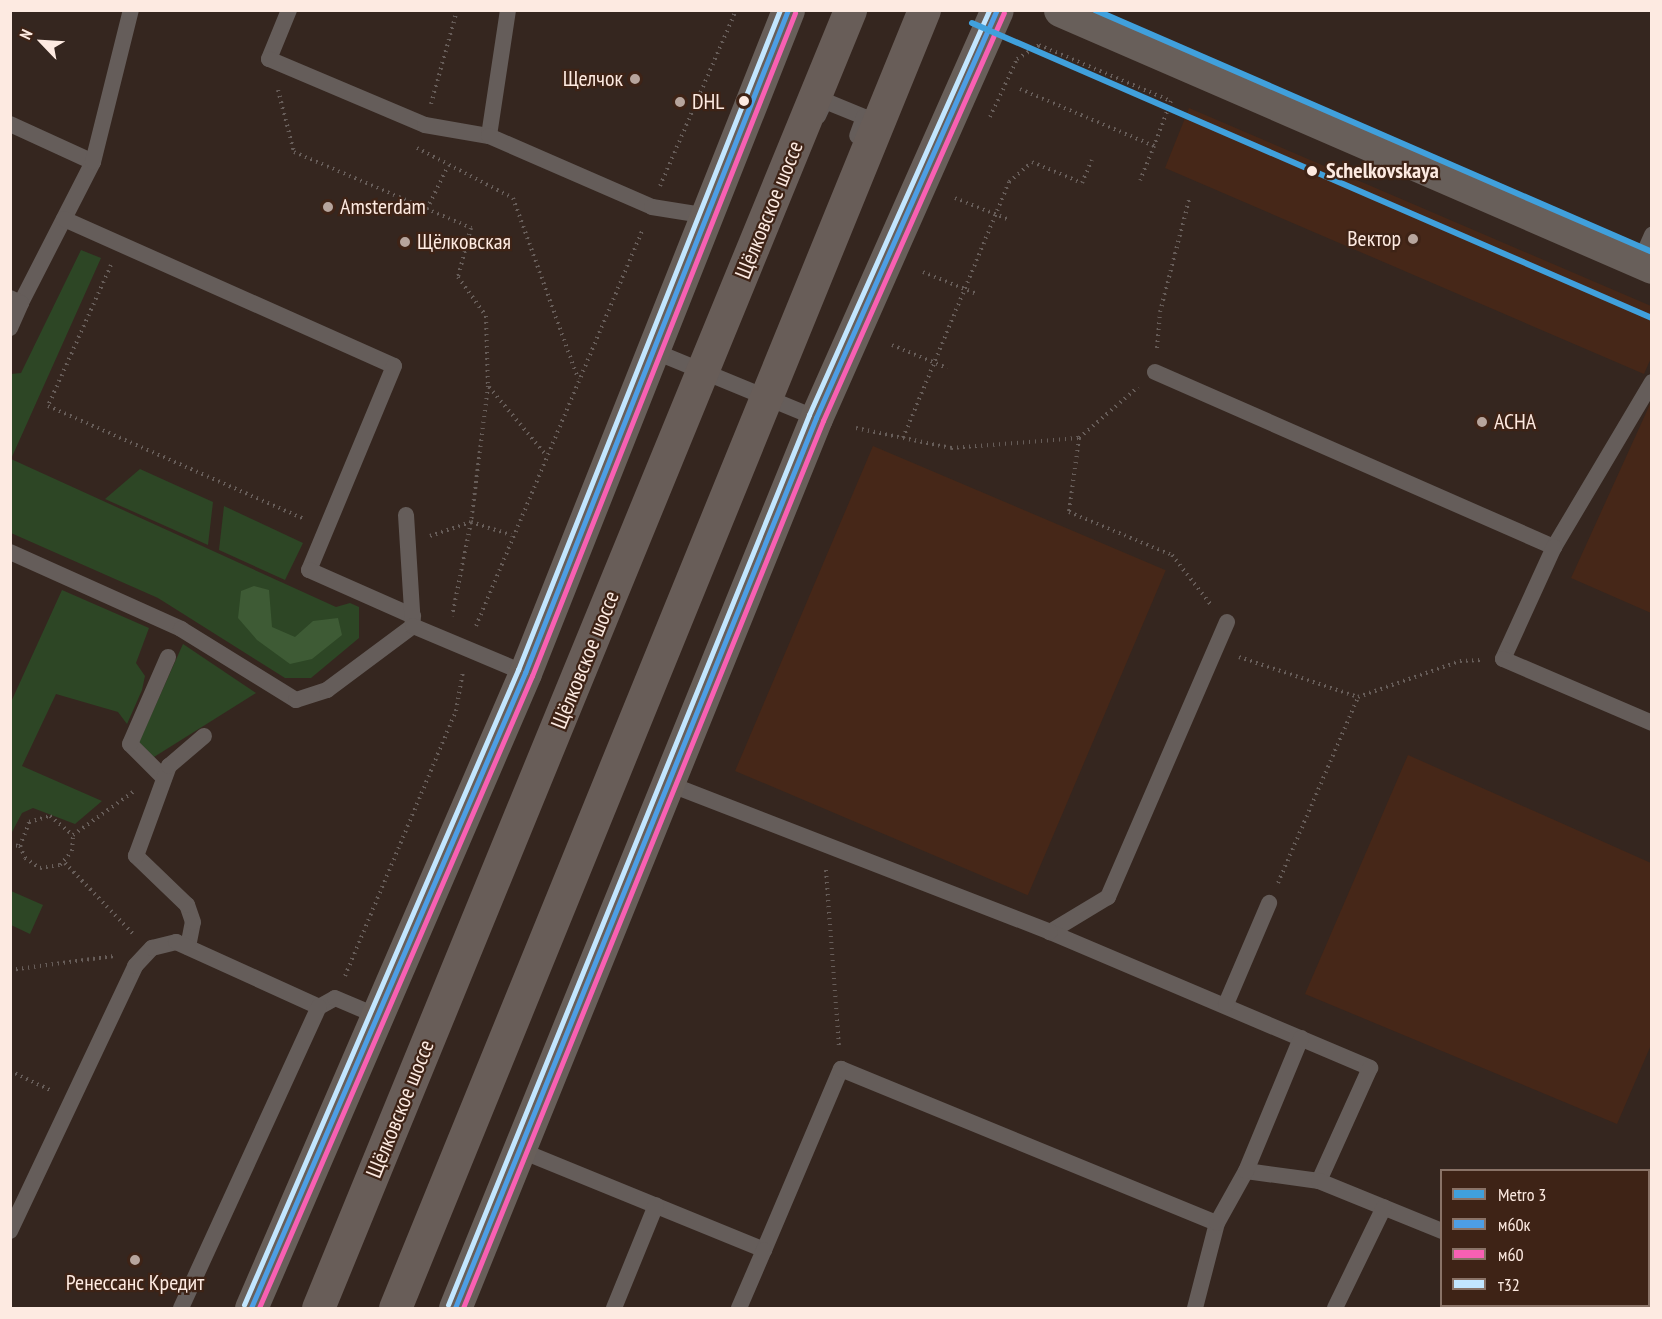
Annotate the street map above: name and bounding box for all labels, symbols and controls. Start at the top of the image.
north arrow [12,12,72,72]
text: N [15,26,37,43]
place label: Щелчок [563,66,623,92]
marker: Щелчок [628,72,642,86]
place label: DHL [692,89,724,115]
marker: DHL [673,95,687,109]
unlabelled marker [738,95,750,107]
street label: Щёлковское шоссе [729,137,809,283]
place label: Schelkovskaya [1326,158,1439,184]
marker: Schelkovskaya [1303,162,1321,180]
place label: Amsterdam [340,194,426,220]
marker: Amsterdam [321,200,335,214]
place label: Вектор [1347,226,1401,252]
place label: Щёлковская [417,229,511,255]
marker: Вектор [1406,232,1420,246]
marker: Щёлковская [398,235,412,249]
place label: АСНА [1494,409,1536,435]
marker: АСНА [1475,415,1489,429]
street label: Щёлковское шоссе [545,587,625,733]
street label: Щёлковское шоссе [360,1036,440,1182]
legend [1440,1169,1650,1307]
text: Metro 3 [1498,1183,1546,1206]
text: м60к [1498,1213,1531,1236]
text: м60 [1498,1243,1524,1266]
marker: Ренессанс Кредит [128,1253,142,1267]
place label: Ренессанс Кредит [66,1270,204,1296]
text: т32 [1498,1273,1520,1296]

